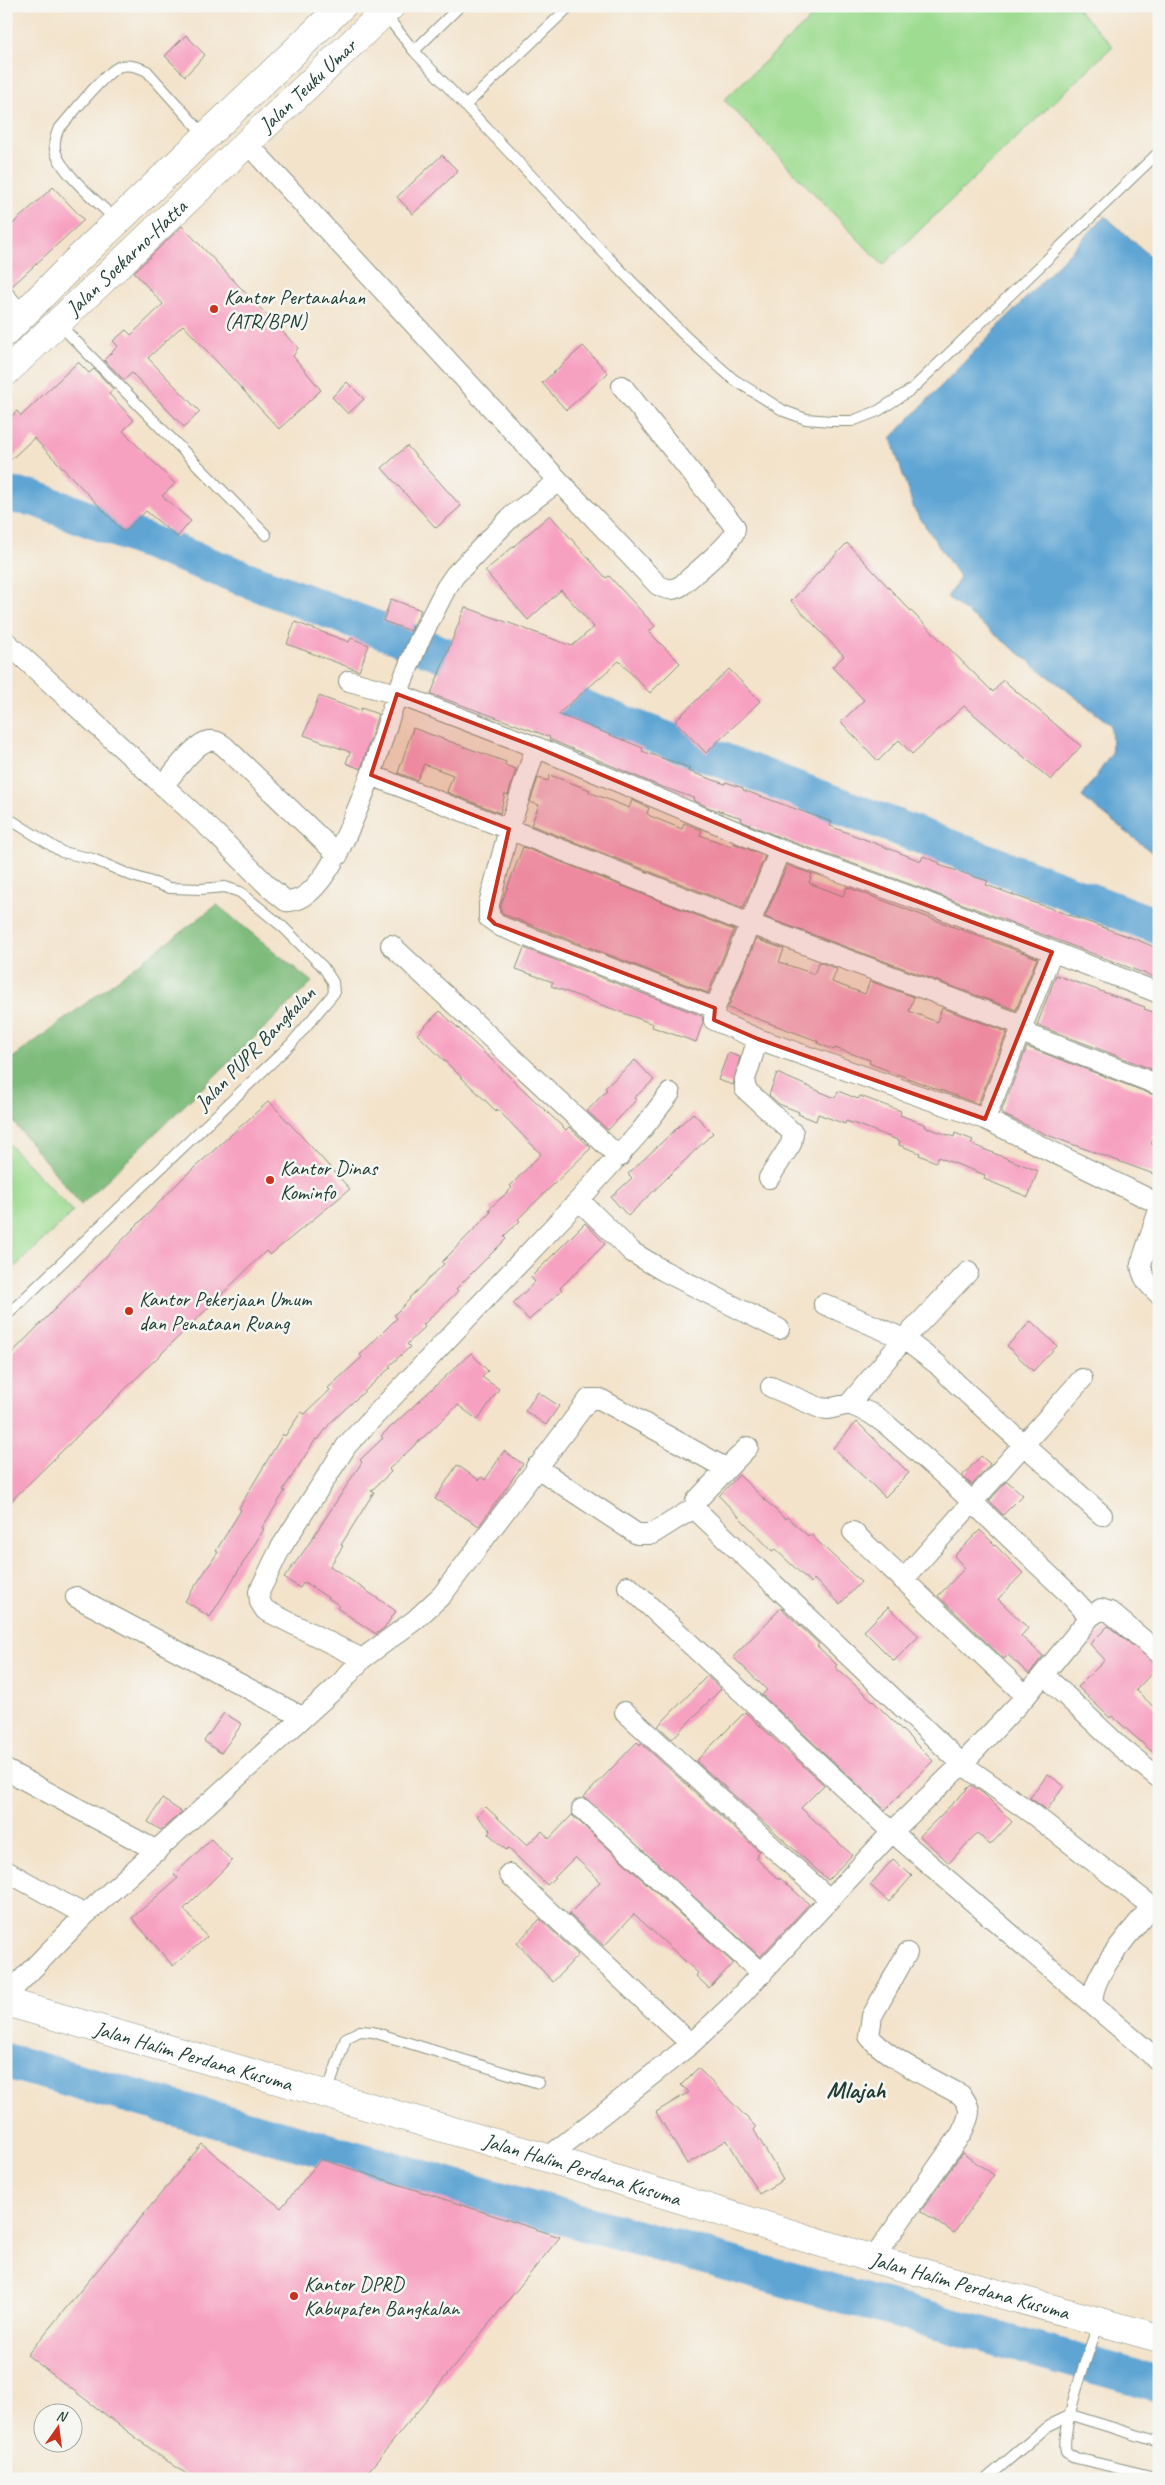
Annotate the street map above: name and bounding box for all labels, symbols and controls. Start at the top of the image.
street label: Jalan Teuku Umar [253,32,363,138]
street label: Jalan Soekarno-Hatta [60,193,193,322]
place label: Kantor Pertanahan (ATR/BPN) [224,284,366,334]
marker: Kantor Pertanahan (ATR/BPN) [208,303,220,315]
street label: Jalan PUPR Bangkalan [188,980,321,1116]
place label: Kantor Dinas Kominfo [280,1155,379,1205]
marker: Kantor Dinas Kominfo [264,1174,276,1186]
place label: Kantor Pekerjaan Umum dan Penataan Ruang [139,1286,313,1336]
marker: Kantor Pekerjaan Umum dan Penataan Ruang [123,1305,135,1317]
street label: Jalan Halim Perdana Kusuma [90,2015,297,2097]
district label: Mlajah [827,2075,886,2105]
street label: Jalan Halim Perdana Kusuma [480,2127,686,2212]
street label: Jalan Halim Perdana Kusuma [867,2246,1074,2326]
place label: Kantor DPRD Kabupaten Bangkalan [304,2271,461,2321]
marker: Kantor DPRD Kabupaten Bangkalan [288,2290,300,2302]
north arrow [32,2402,82,2452]
text: N [55,2407,70,2426]

